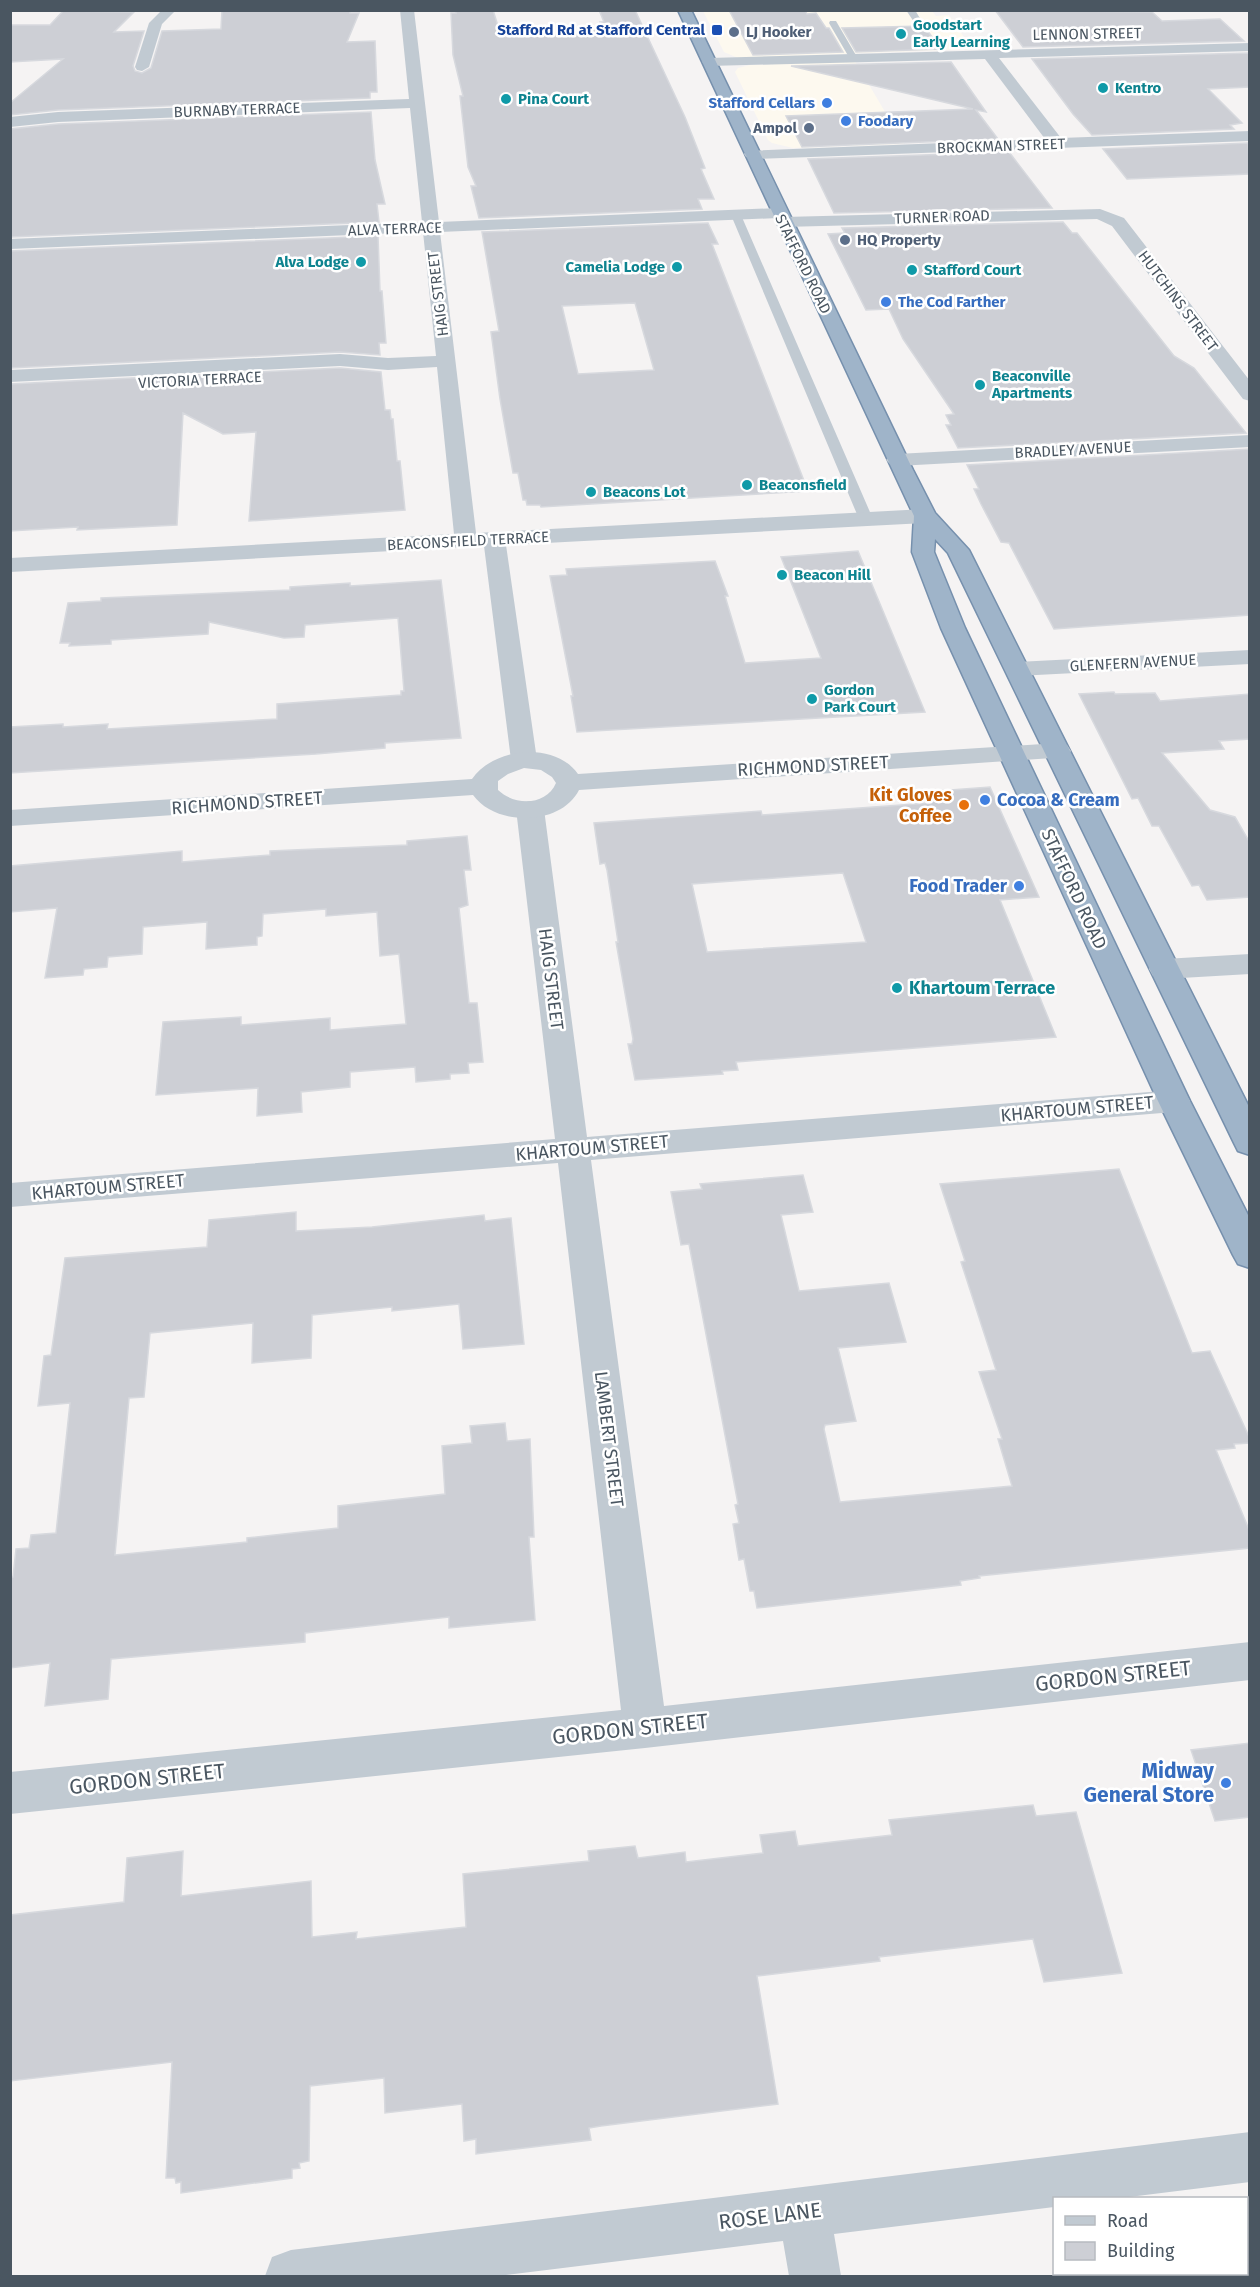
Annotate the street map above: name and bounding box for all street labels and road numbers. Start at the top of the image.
street label: LENNON STREET [1032,24,1142,44]
street label: BURNABY TERRACE [173,99,301,121]
street label: BROCKMAN STREET [936,135,1066,157]
street label: TURNER ROAD [894,206,990,228]
street label: STAFFORD ROAD [771,211,835,317]
street label: ALVA TERRACE [348,218,442,240]
street label: HUTCHINS STREET [1134,247,1222,355]
street label: HAIG STREET [424,250,452,337]
street label: VICTORIA TERRACE [138,368,262,392]
street label: BRADLEY AVENUE [1014,438,1132,462]
street label: BEACONSFIELD TERRACE [387,528,549,554]
street label: GLENFERN AVENUE [1069,651,1197,675]
street label: RICHMOND STREET [737,751,890,781]
street label: RICHMOND STREET [171,787,324,819]
street label: STAFFORD ROAD [1037,825,1111,953]
street label: HAIG STREET [534,927,568,1032]
street label: KHARTOUM STREET [999,1091,1155,1127]
street label: KHARTOUM STREET [514,1130,670,1166]
street label: KHARTOUM STREET [30,1169,186,1205]
street label: LAMBERT STREET [590,1370,628,1509]
street label: GORDON STREET [1034,1655,1192,1697]
street label: GORDON STREET [551,1708,709,1750]
street label: GORDON STREET [68,1758,226,1800]
street label: ROSE LANE [717,2197,823,2235]

